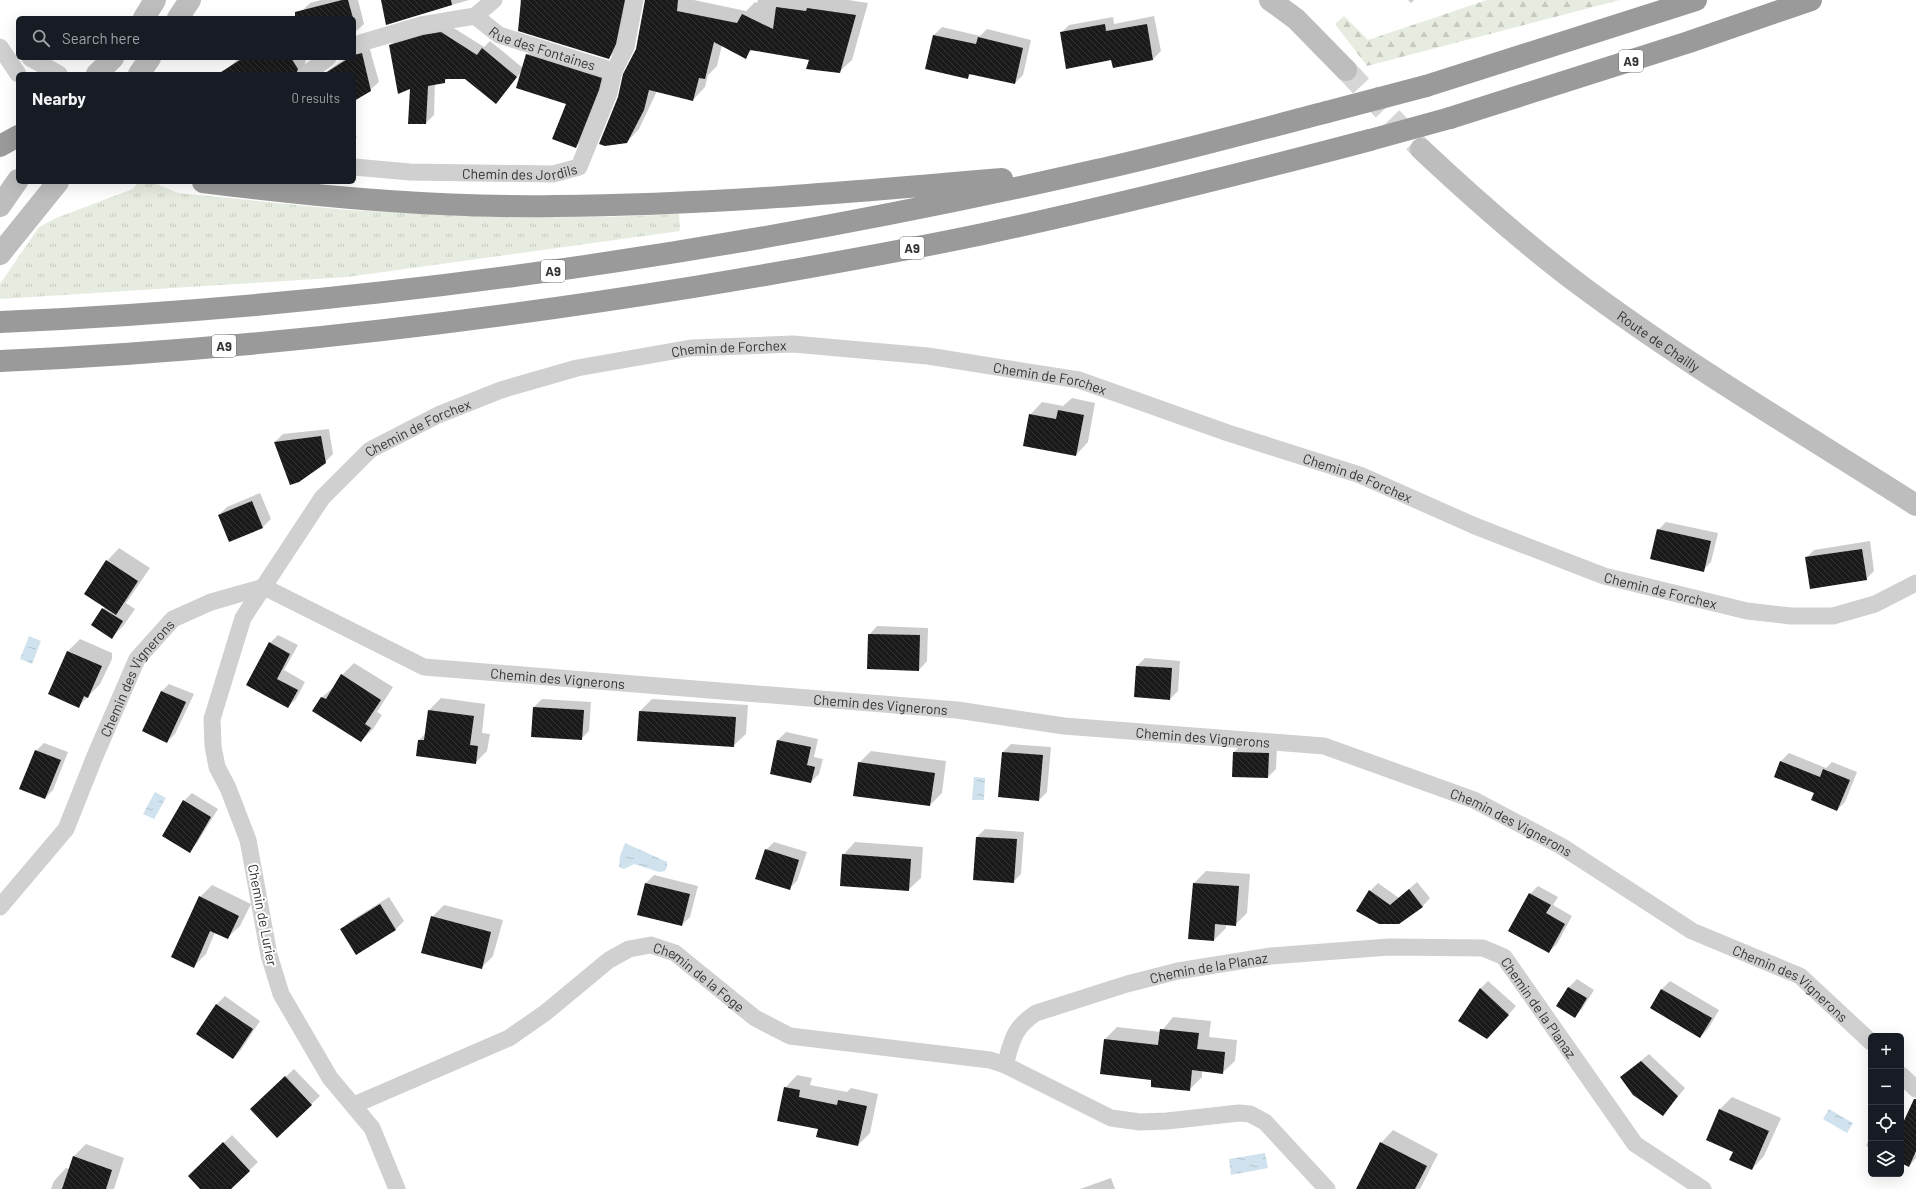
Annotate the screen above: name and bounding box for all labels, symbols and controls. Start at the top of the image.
search box [16,16,356,60]
street label: Rue des Fontaines [486,22,598,73]
icon: search [30,27,52,49]
text: Search here [62,29,140,47]
road number: A9 [1619,50,1643,72]
text: Nearby [32,88,86,108]
text: 0 results [291,90,340,106]
street label: Chemin des Jordils [462,159,579,183]
road number: A9 [900,237,924,259]
road number: A9 [541,260,565,282]
street label: Route de Chailly [1614,307,1704,375]
road number: A9 [212,335,236,357]
street label: Chemin de Forchex [670,336,787,360]
street label: Chemin de Forchex [992,358,1109,398]
street label: Chemin de Forchex [360,394,473,460]
street label: Chemin de Forchex [1301,449,1415,506]
street label: Chemin de Forchex [1602,568,1719,612]
street label: Chemin des Vignerons [96,615,178,739]
street label: Chemin des Vignerons [490,664,626,692]
street label: Chemin des Vignerons [813,690,949,718]
street label: Chemin des Vignerons [1135,723,1271,750]
street label: Chemin des Vignerons [1448,784,1576,860]
street label: Chemin de Lurier [245,863,281,967]
street label: Chemin de la Foge [651,938,748,1015]
street label: Chemin des Vignerons [1730,941,1852,1025]
street label: Chemin de la Planaz [1148,948,1269,986]
street label: Chemin de la Planaz [1498,953,1581,1061]
map controls [1868,1033,1904,1177]
button: + [1868,1033,1904,1069]
button: − [1868,1069,1904,1105]
button: locate [1868,1105,1904,1141]
button: layers [1868,1141,1904,1177]

